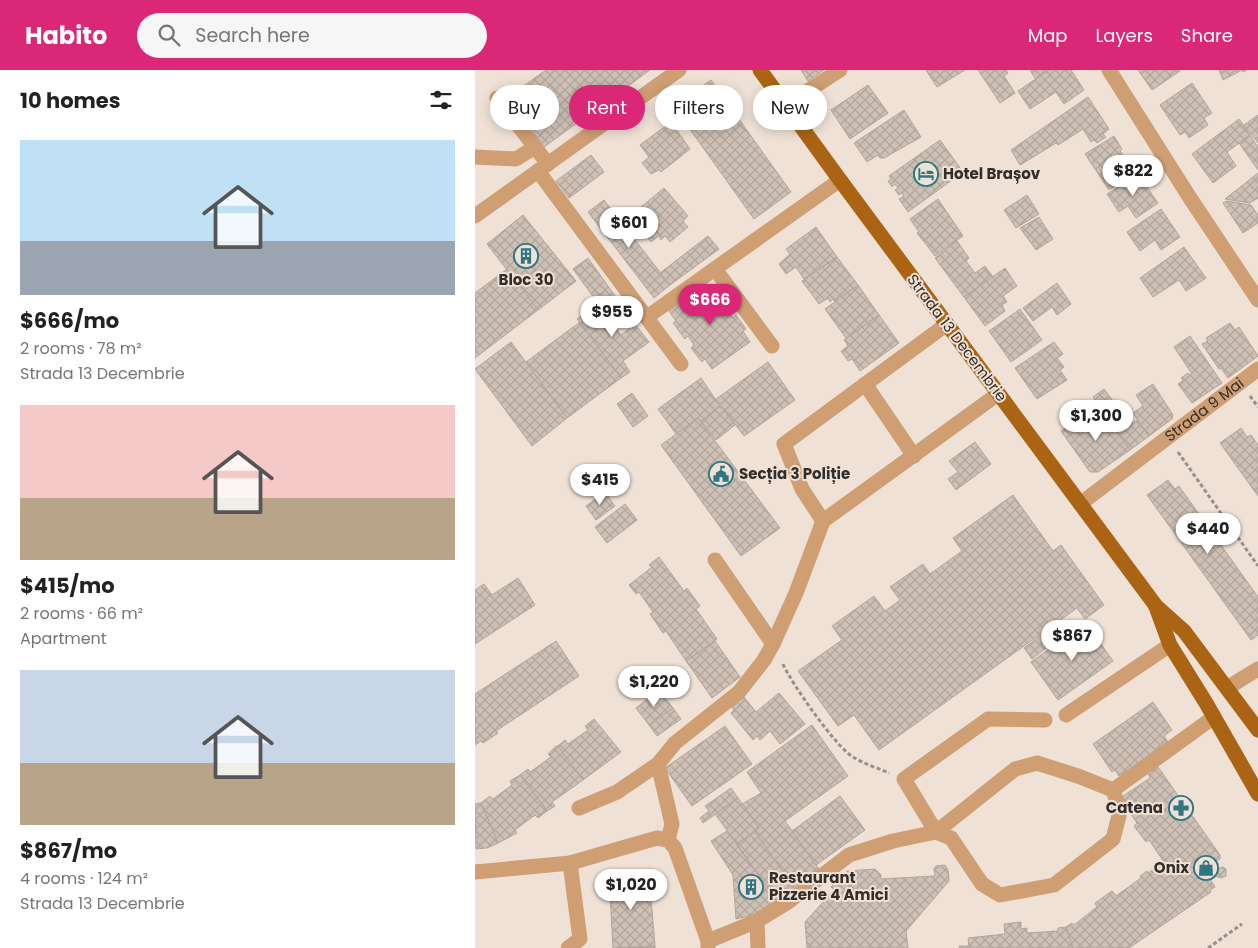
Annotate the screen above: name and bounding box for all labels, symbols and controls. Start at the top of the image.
search box [137,13,487,58]
text: Habito [25,19,107,52]
icon: search [155,21,183,49]
text: Search here [195,22,310,49]
text: Map [1028,23,1068,48]
text: Layers [1096,23,1153,48]
text: Share [1181,23,1233,48]
chip: Buy [490,85,559,130]
chip: Rent [569,85,645,130]
chip: Filters [655,85,743,130]
chip: New [753,85,827,130]
text: 10 homes [20,86,120,115]
icon: filters [427,86,455,114]
pin: $822 [1103,154,1163,197]
text: $822 [1113,159,1153,182]
hotel icon: Hotel Brașov [913,161,939,187]
place label: Hotel Brașov [943,163,1041,185]
icon: home [193,172,283,262]
pin: $601 [599,206,659,249]
text: $601 [610,211,648,234]
building icon: Bloc 30 [513,243,539,269]
place label: Bloc 30 [499,269,554,290]
street label: Strada 13 Decembrie [903,270,1012,406]
pin: $666 [680,284,740,326]
text: $666 [689,288,731,311]
pin: $955 [582,296,642,338]
text: $955 [591,300,633,323]
text: $666/mo [20,306,119,335]
text: 2 rooms · 78 m² [20,337,142,360]
text: Strada 13 Decembrie [20,362,185,385]
street label: Strada 9 Mai [1160,372,1248,446]
pin: $1,300 [1055,400,1137,442]
text: $1,300 [1070,404,1122,427]
icon: home [193,437,283,527]
public building icon: Secția 3 Poliție [708,461,734,487]
place label: Secția 3 Poliție [739,463,850,485]
pin: $415 [570,464,630,506]
text: $415 [581,468,619,491]
pin: $440 [1178,512,1238,555]
text: $440 [1187,517,1229,540]
text: $415/mo [20,571,115,600]
text: 2 rooms · 66 m² [20,602,143,625]
pin: $867 [1042,620,1102,662]
text: $867 [1052,624,1092,647]
text: Apartment [20,627,107,650]
pin: $1,220 [613,666,695,708]
text: $1,220 [629,670,679,693]
icon: home [193,702,283,792]
pharmacy icon: Catena [1168,795,1194,821]
place label: Catena [1106,797,1163,818]
text: $867/mo [20,836,117,865]
shop icon: Onix [1193,855,1219,881]
place label: Onix [1154,857,1189,878]
text: 4 rooms · 124 m² [20,867,148,890]
place label: Restaurant Pizzerie 4 Amici [769,867,888,905]
pin: $1,020 [590,868,672,911]
text: $1,020 [605,873,657,896]
building icon: Restaurant Pizzerie 4 Amici [738,874,764,900]
text: Strada 13 Decembrie [20,892,185,915]

